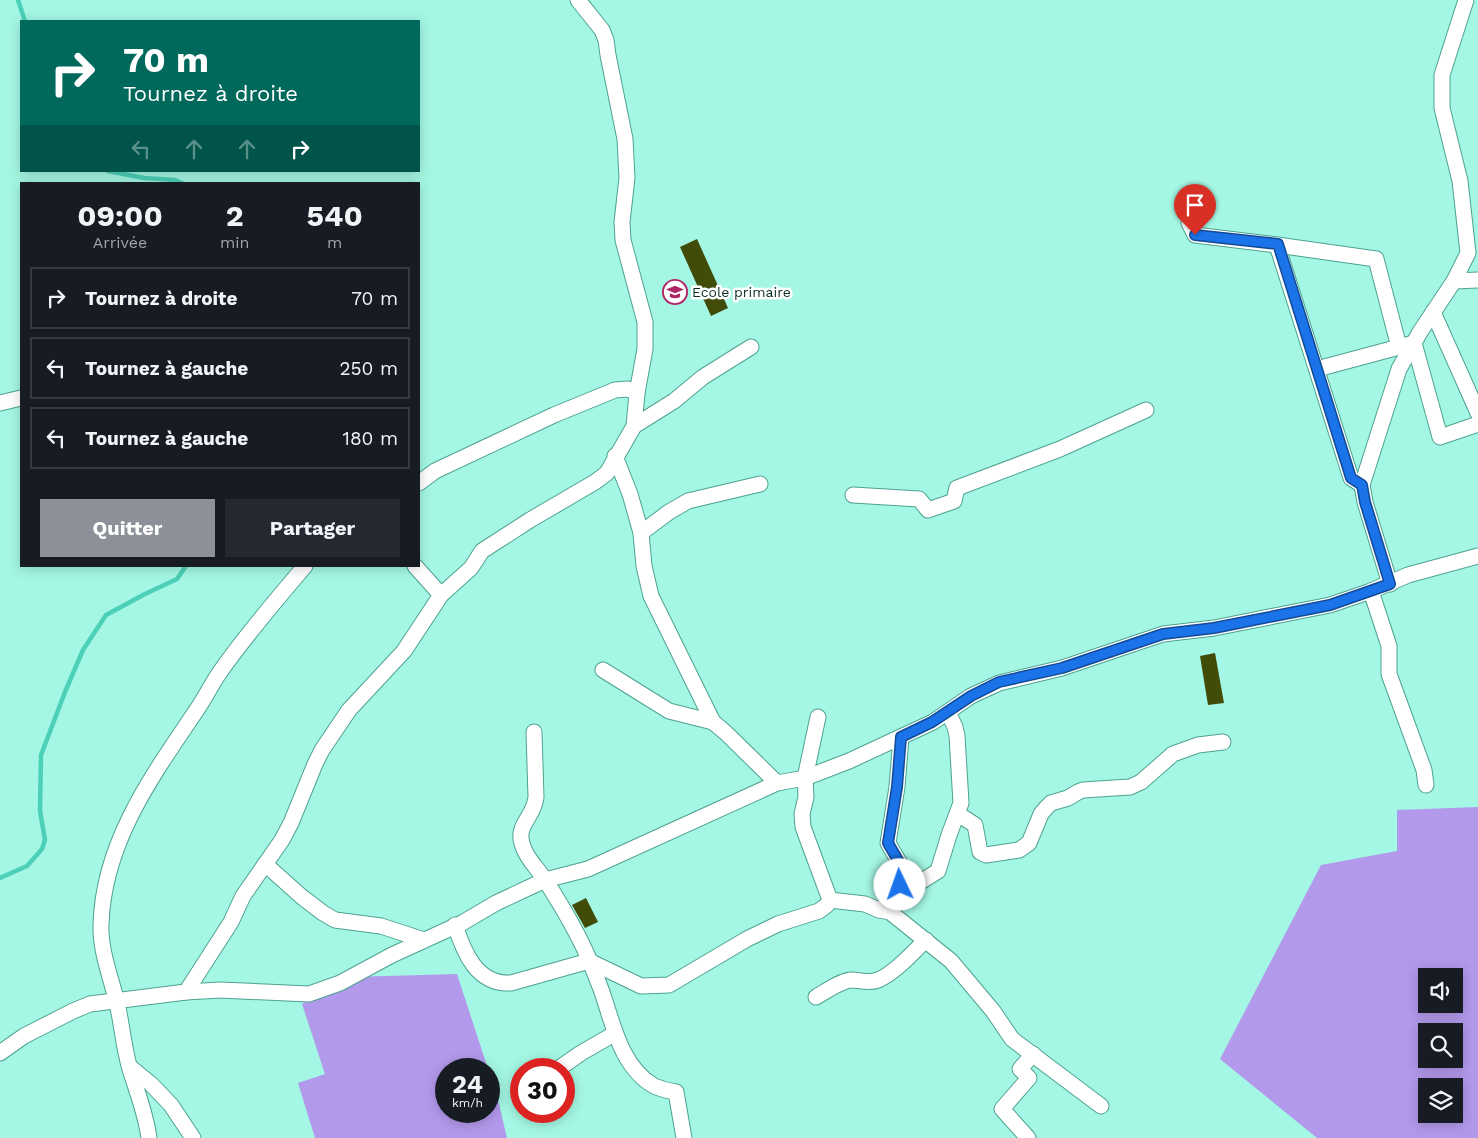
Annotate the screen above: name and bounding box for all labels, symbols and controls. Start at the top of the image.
text: 70 m [123,39,209,81]
icon: right [40,40,105,105]
text: Tournez à droite [123,81,298,106]
icon: left [127,135,155,163]
icon: ahead [180,135,208,163]
icon: ahead [233,135,261,163]
icon: right [286,135,314,163]
pin [1174,184,1216,235]
icon: arrive [1181,191,1209,219]
text: 09:00 [77,198,163,233]
text: 2 [226,198,244,233]
text: 540 [307,198,363,233]
text: Arrivée [93,233,147,252]
text: min [220,233,249,252]
text: m [327,233,342,252]
school or university icon: Ecole primaire [662,279,688,305]
icon: right [42,284,70,312]
place label: Ecole primaire [692,284,791,300]
text: Tournez à droite [85,287,237,310]
text: 70 m [351,287,398,310]
icon: left [42,354,70,382]
text: Tournez à gauche [85,357,248,380]
text: 250 m [339,357,398,380]
icon: left [42,424,70,452]
text: Tournez à gauche [85,427,248,450]
text: 180 m [342,427,398,450]
button: Quitter [40,499,215,557]
button: Partager [225,499,400,557]
position arrow [873,858,925,910]
map controls [1418,968,1463,1123]
button: sound [1418,968,1463,1013]
button: search [1418,1023,1463,1068]
speed limit sign: 30 [510,1058,575,1123]
text: 24 [452,1070,483,1099]
button: layers [1418,1078,1463,1123]
text: km/h [452,1096,483,1110]

